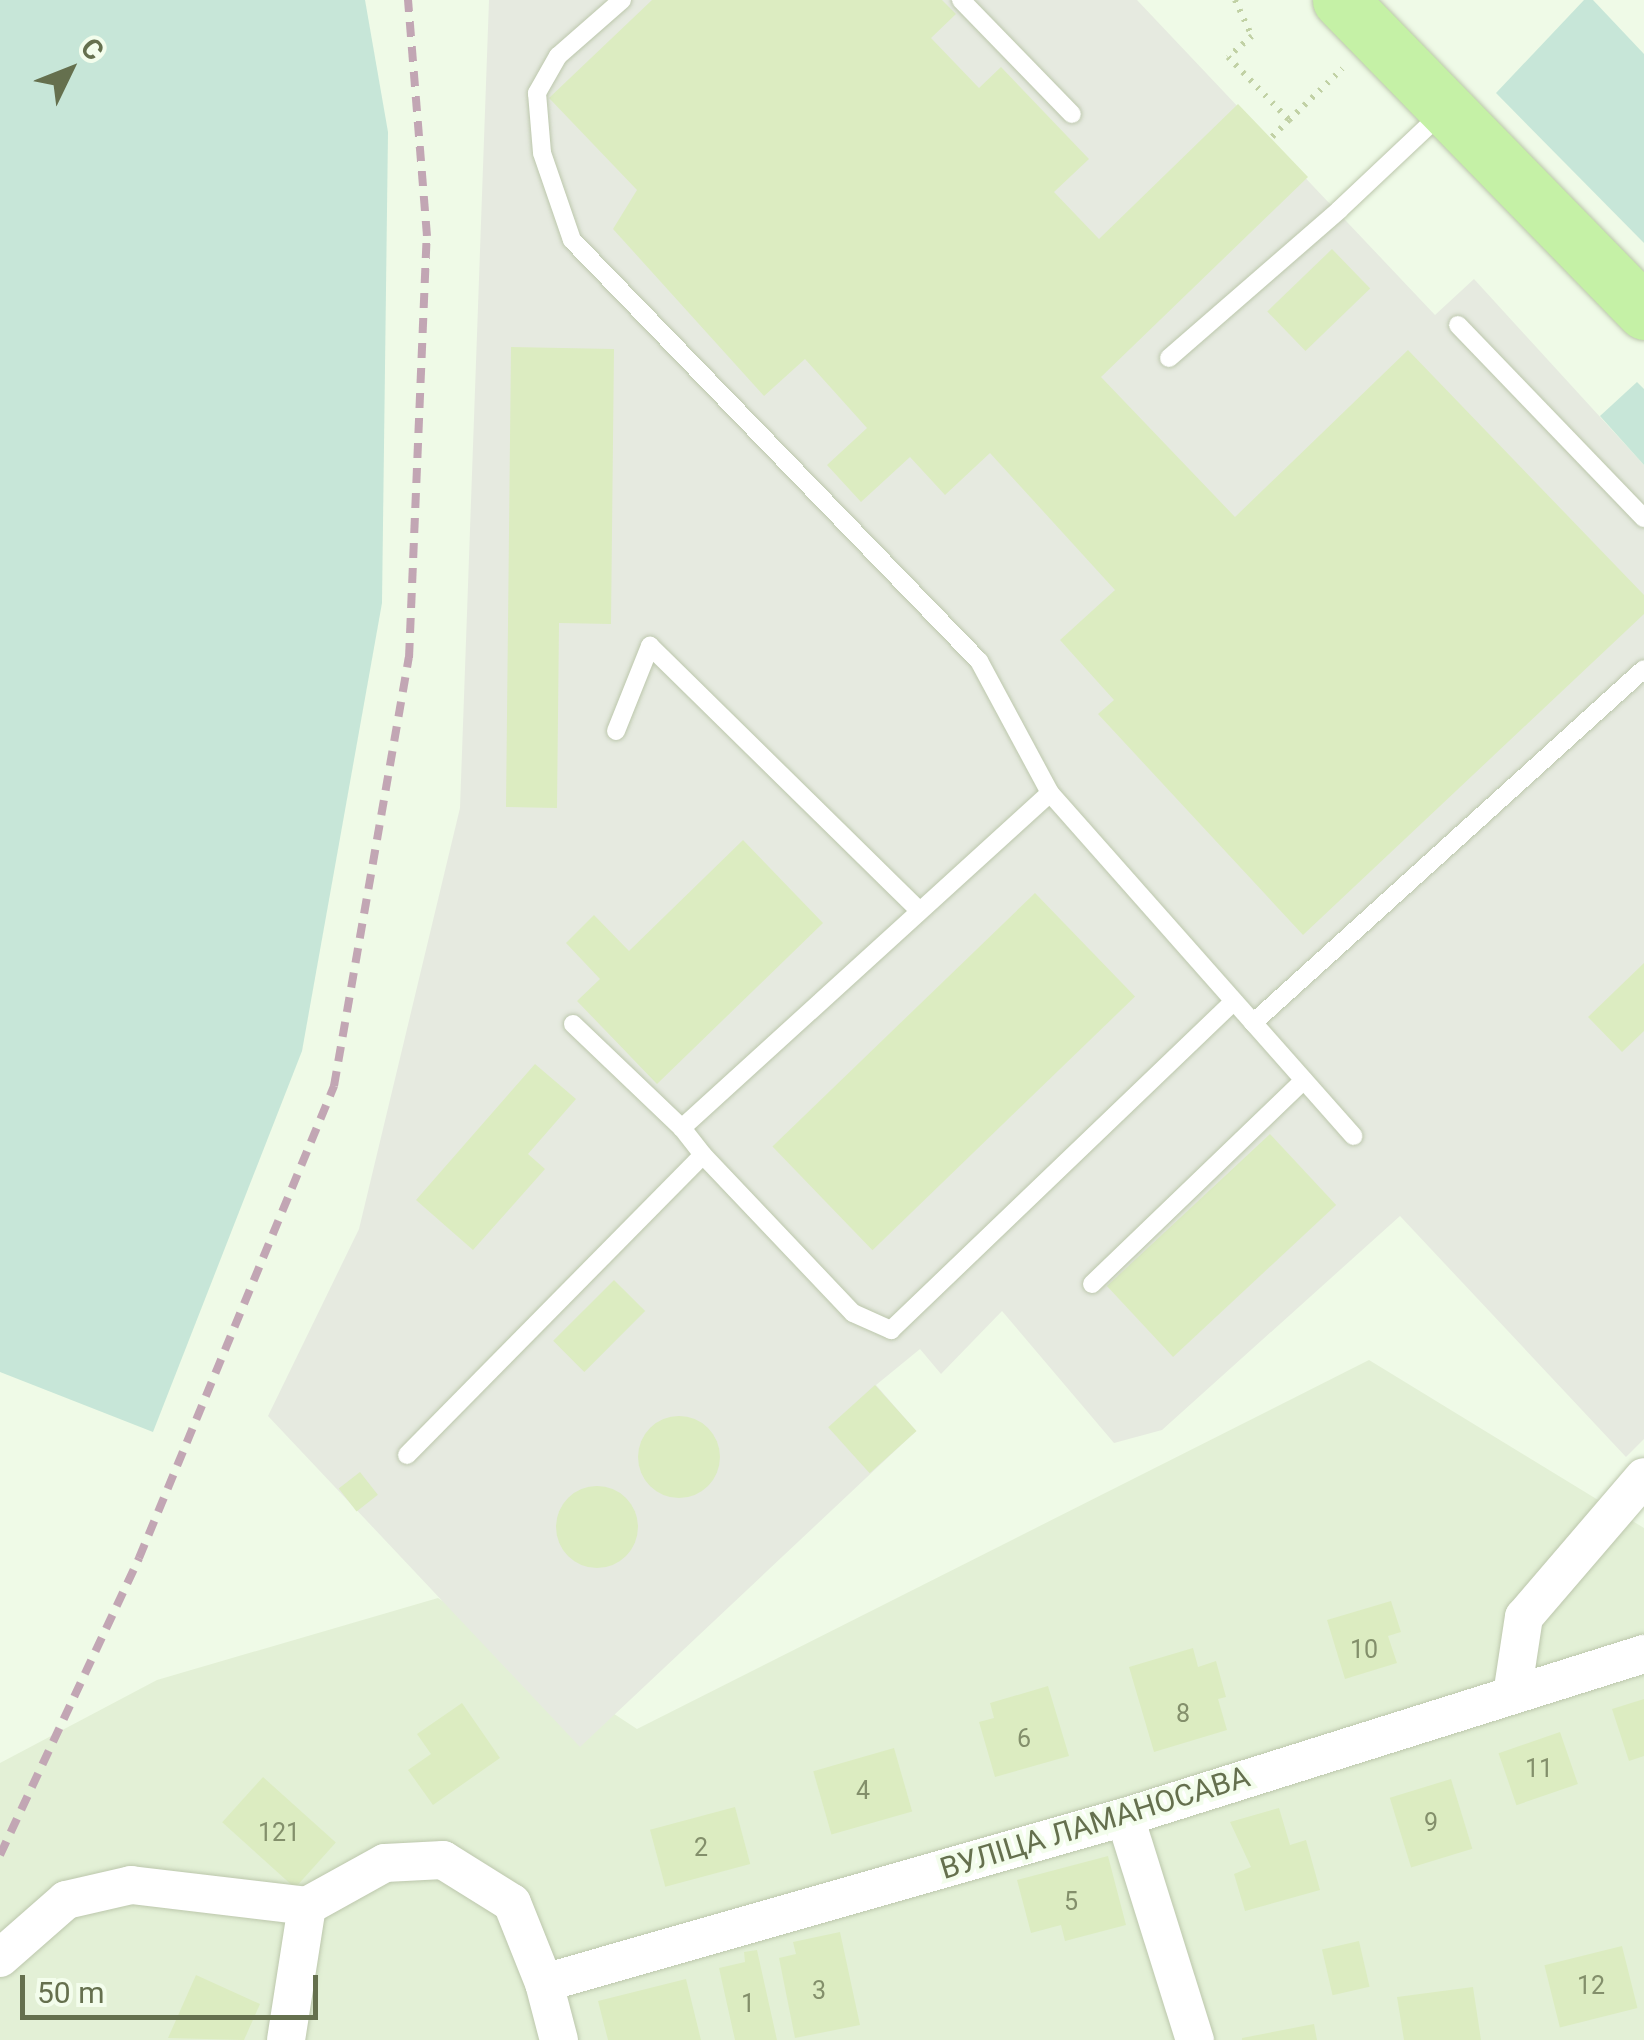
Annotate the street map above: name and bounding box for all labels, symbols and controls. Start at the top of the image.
north arrow [20,20,120,120]
text: С [74,31,111,67]
house number: 10 [1350,1635,1378,1665]
house number: 8 [1176,1699,1190,1729]
house number: 6 [1017,1724,1031,1754]
house number: 11 [1525,1754,1553,1784]
street label: ВУЛІЦА ЛАМАНОСАВА [936,1759,1254,1887]
house number: 4 [856,1776,870,1806]
house number: 9 [1424,1808,1438,1838]
house number: 121 [258,1818,300,1848]
house number: 2 [694,1833,708,1863]
house number: 5 [1064,1887,1078,1917]
scale bar [25,1955,322,2017]
house number: 12 [1577,1971,1605,2001]
text: 50 m [37,1975,104,2010]
house number: 3 [812,1976,826,2006]
house number: 1 [741,1989,755,2019]

